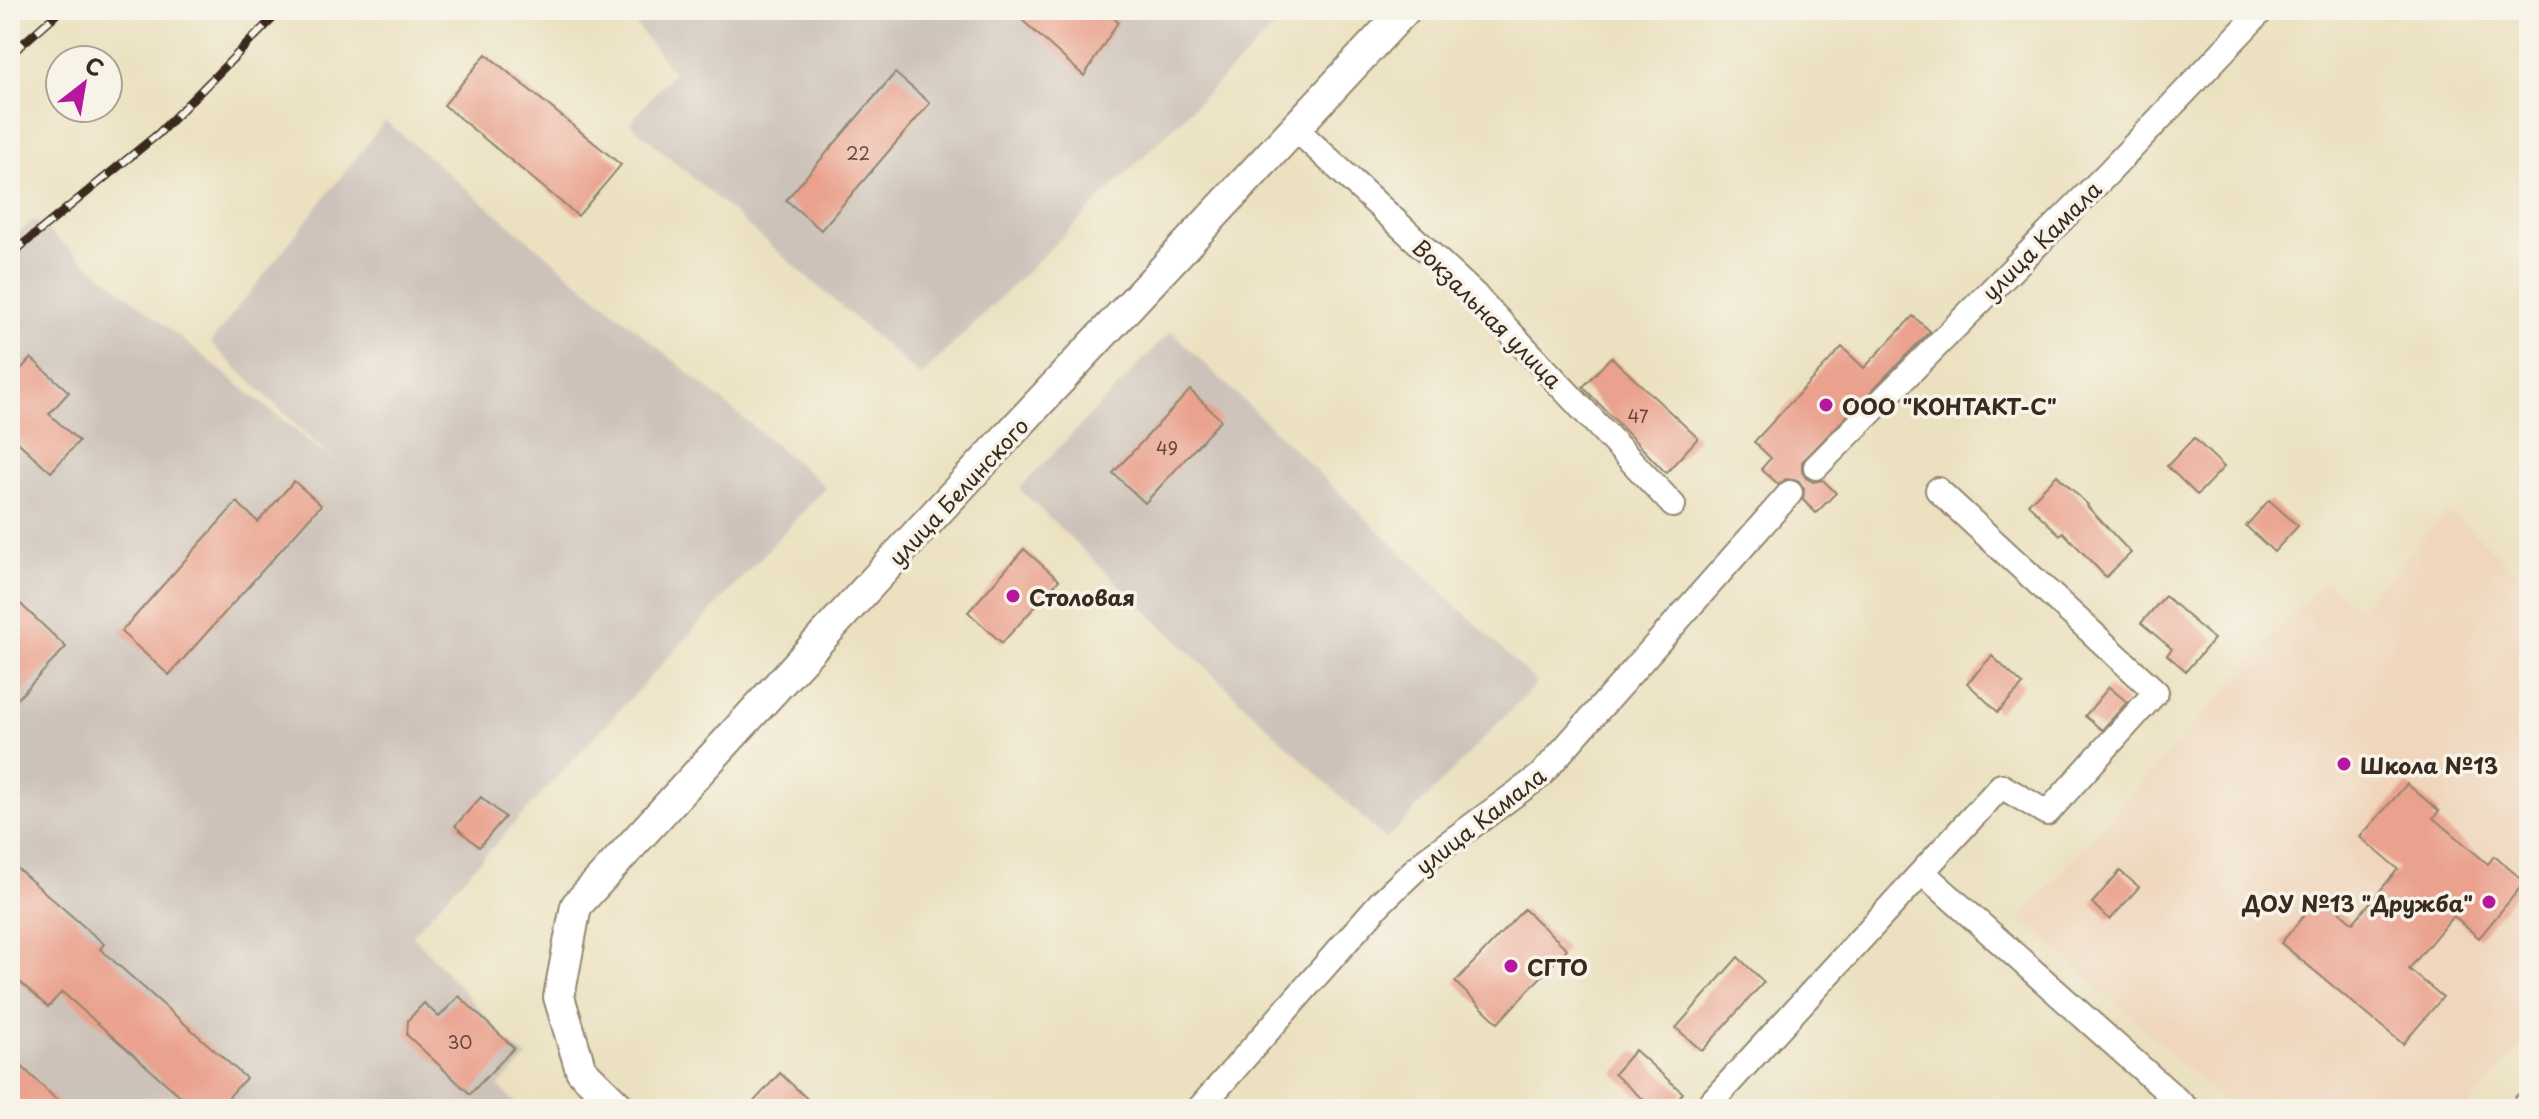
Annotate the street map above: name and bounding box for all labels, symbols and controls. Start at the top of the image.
north arrow [44,44,124,124]
text: С [79,47,111,84]
house number: 22 [846,139,870,166]
street label: улица Камала [1974,173,2108,307]
street label: Вокзальная улица [1406,231,1570,395]
place label: ООО "КОНТАКТ-С" [1842,389,2057,422]
marker: ООО "КОНТАКТ-С" [1817,396,1835,414]
house number: 47 [1627,402,1649,429]
street label: улица Белинского [880,409,1036,573]
house number: 49 [1156,434,1178,461]
place label: Столовая [1029,580,1135,613]
marker: Столовая [1004,587,1022,605]
place label: Школа №13 [2360,748,2498,781]
marker: Школа №13 [2335,755,2353,773]
street label: улица Камала [1408,758,1552,881]
place label: ДОУ №13 "Дружба" [2242,886,2473,919]
marker: ДОУ №13 "Дружба" [2480,893,2498,911]
place label: СГТО [1527,950,1588,983]
marker: СГТО [1502,957,1520,975]
house number: 30 [447,1028,473,1055]

